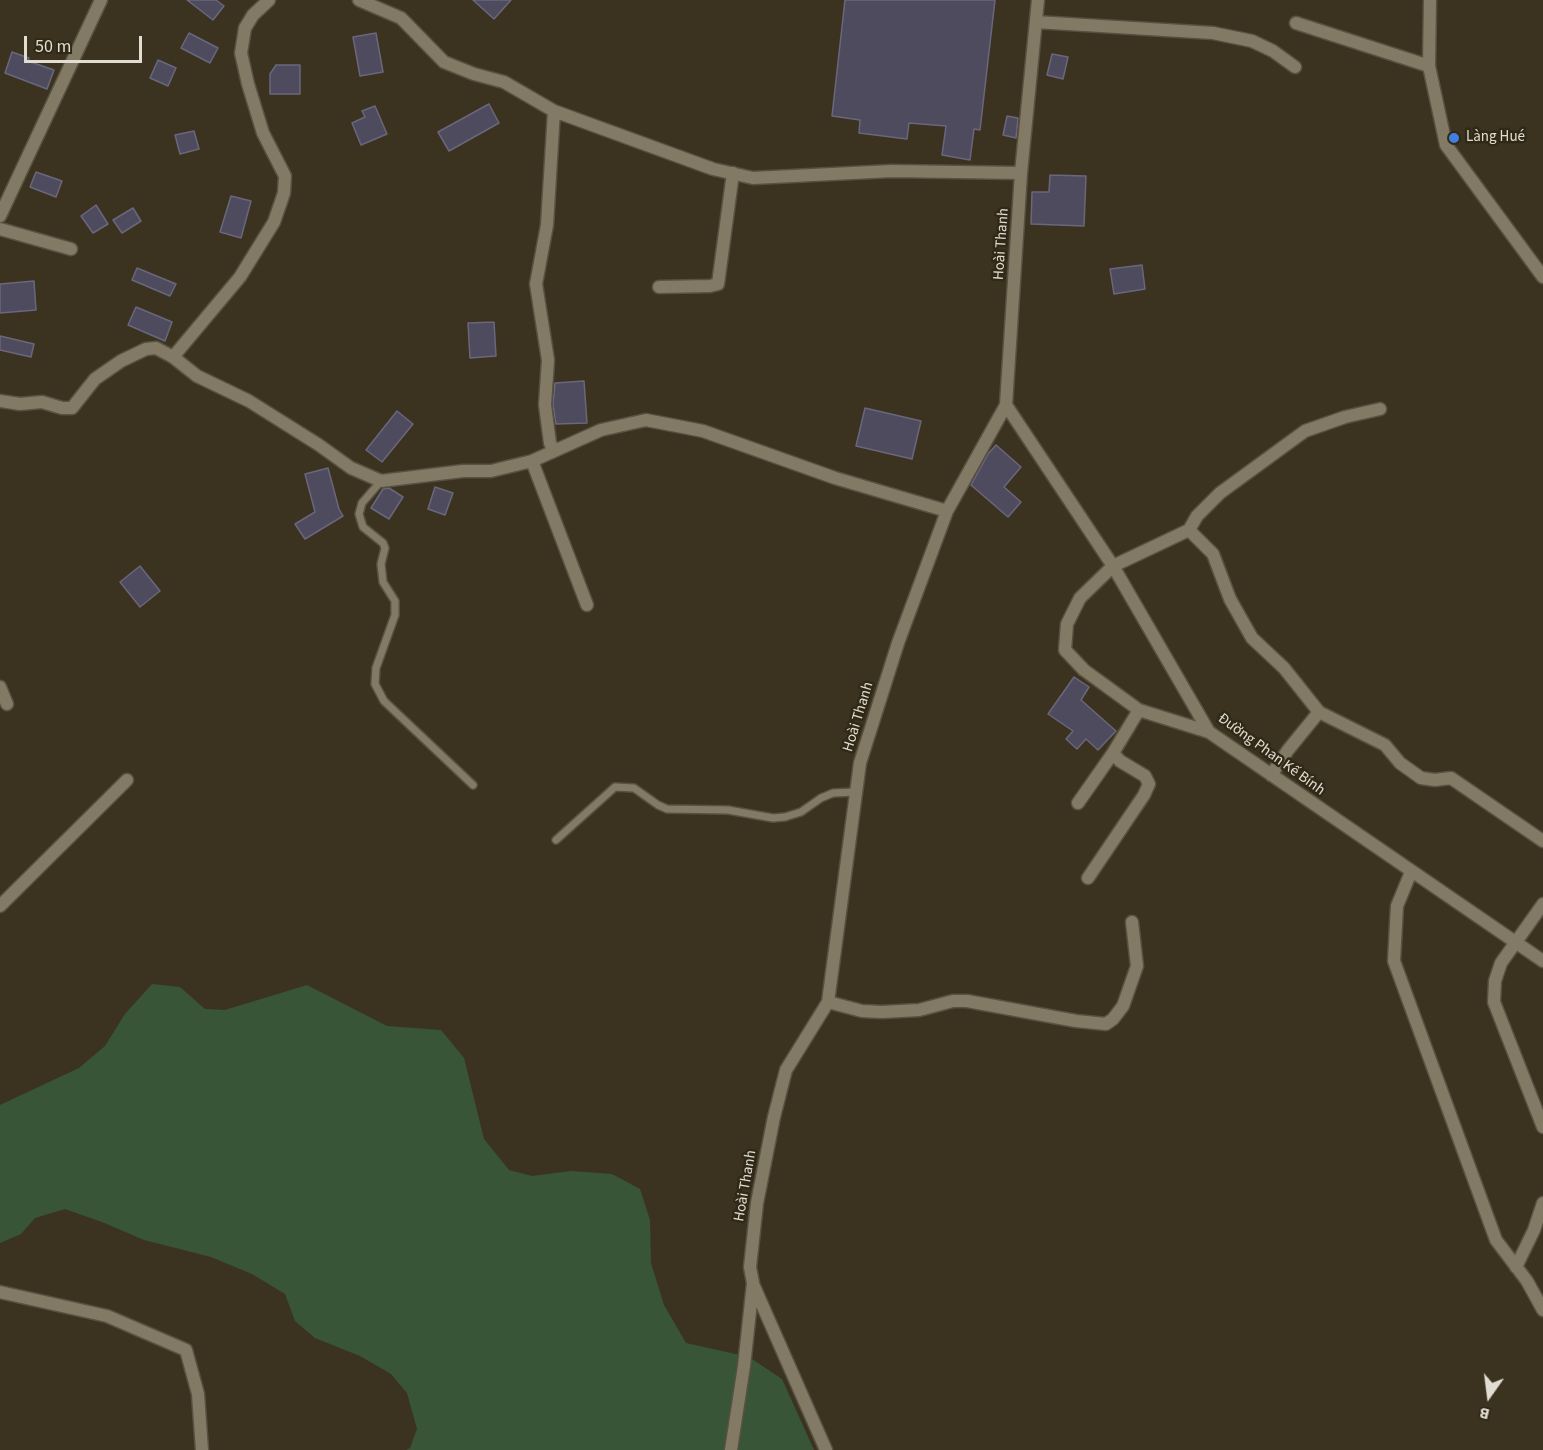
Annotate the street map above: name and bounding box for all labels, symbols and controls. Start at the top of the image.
scale bar [27,24,146,62]
text: 50 m [35,34,71,59]
place label: Làng Hué [1466,129,1525,147]
marker: Làng Hué [1447,131,1461,145]
street label: Hoài Thanh [991,207,1013,281]
street label: Hoài Thanh [840,680,878,754]
street label: Đường Phan Kế Bính [1214,710,1328,800]
street label: Hoài Thanh [731,1149,761,1223]
north arrow [1459,1366,1519,1426]
text: B [1477,1402,1492,1425]

